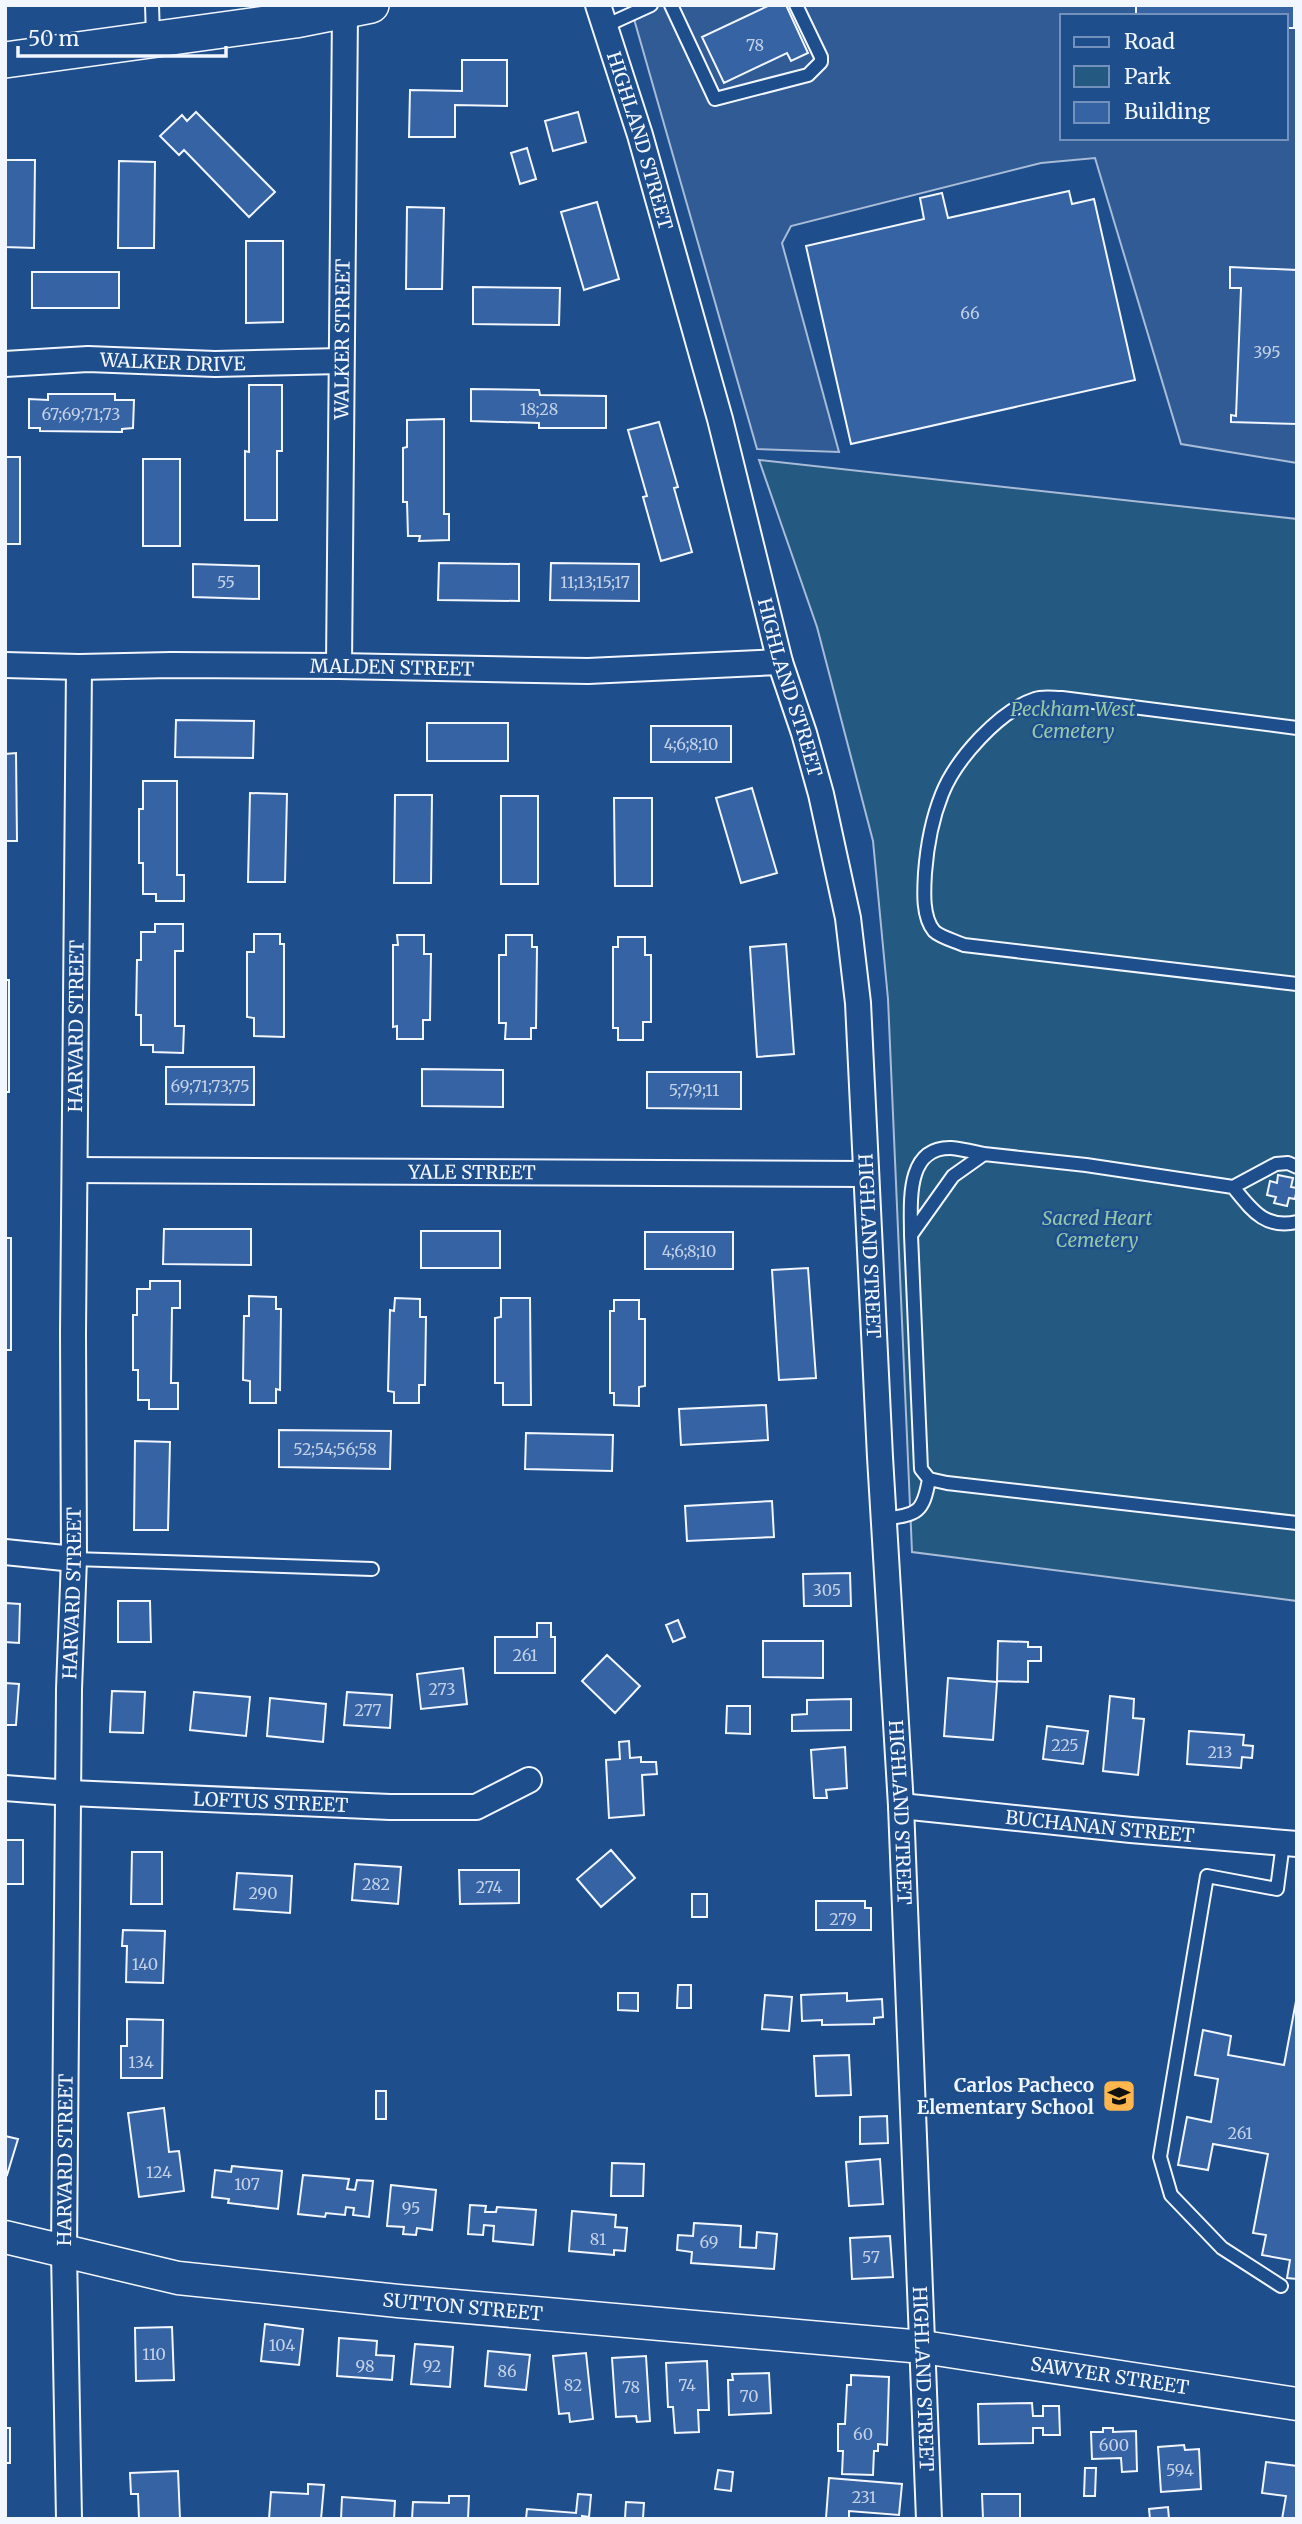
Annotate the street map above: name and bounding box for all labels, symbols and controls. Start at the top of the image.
scale bar [18,14,226,58]
legend [1060,14,1288,140]
text: 50 m [28,25,79,52]
text: Road [1124,28,1175,55]
house number: 78 [746,35,764,55]
street label: HIGHLAND STREET [602,48,678,233]
text: Park [1124,63,1171,90]
text: Building [1124,98,1211,125]
street label: WALKER STREET [329,259,355,421]
house number: 66 [960,303,980,323]
house number: 395 [1253,342,1281,362]
street label: WALKER DRIVE [99,347,246,376]
house number: 18;28 [520,399,558,419]
house number: 67;69;71;73 [41,404,121,424]
house number: 55 [217,572,235,592]
house number: 11;13;15;17 [560,572,630,592]
street label: HIGHLAND STREET [753,596,828,779]
street label: MALDEN STREET [310,654,474,681]
park label: Peckham West Cemetery [1011,697,1136,743]
house number: 4;6;8;10 [664,734,718,754]
street label: HARVARD STREET [63,940,89,1113]
house number: 69;71;73;75 [170,1076,250,1096]
house number: 5;7;9;11 [669,1080,719,1100]
street label: HIGHLAND STREET [853,1153,886,1339]
street label: YALE STREET [407,1160,536,1184]
park label: Sacred Heart Cemetery [1042,1206,1152,1252]
house number: 4;6;8;10 [662,1241,716,1261]
house number: 52;54;56;58 [293,1439,377,1459]
street label: HARVARD STREET [57,1507,86,1680]
house number: 305 [813,1580,841,1600]
house number: 261 [513,1645,537,1665]
house number: 273 [429,1679,455,1699]
house number: 277 [354,1700,382,1720]
street label: HIGHLAND STREET [884,1719,917,1905]
house number: 225 [1051,1735,1079,1755]
house number: 213 [1208,1742,1232,1762]
street label: LOFTUS STREET [193,1786,349,1817]
street label: BUCHANAN STREET [1004,1805,1196,1847]
house number: 282 [362,1874,390,1894]
house number: 274 [476,1877,502,1897]
house number: 290 [248,1883,278,1903]
house number: 279 [829,1909,857,1929]
house number: 140 [132,1954,158,1974]
house number: 134 [128,2052,154,2072]
place label: Carlos Pacheco Elementary School [917,2073,1094,2119]
street label: HARVARD STREET [52,2074,78,2246]
school or university icon: Carlos Pacheco Elementary School [1100,2077,1138,2115]
house number: 261 [1228,2123,1252,2143]
house number: 124 [146,2162,172,2182]
house number: 107 [234,2174,260,2194]
house number: 95 [402,2198,420,2218]
house number: 81 [590,2229,606,2249]
house number: 69 [700,2232,718,2252]
house number: 57 [862,2247,880,2267]
street label: HIGHLAND STREET [908,2286,939,2472]
street label: SUTTON STREET [382,2287,544,2326]
house number: 104 [269,2335,295,2355]
house number: 110 [142,2344,166,2364]
street label: SAWYER STREET [1029,2352,1191,2399]
house number: 98 [356,2356,374,2376]
house number: 92 [423,2356,441,2376]
house number: 86 [497,2361,517,2381]
house number: 82 [564,2375,582,2395]
house number: 74 [678,2375,696,2395]
house number: 78 [622,2377,640,2397]
house number: 70 [740,2386,759,2406]
house number: 60 [853,2424,873,2444]
house number: 600 [1099,2435,1129,2455]
house number: 594 [1166,2460,1194,2480]
house number: 231 [852,2487,876,2507]

